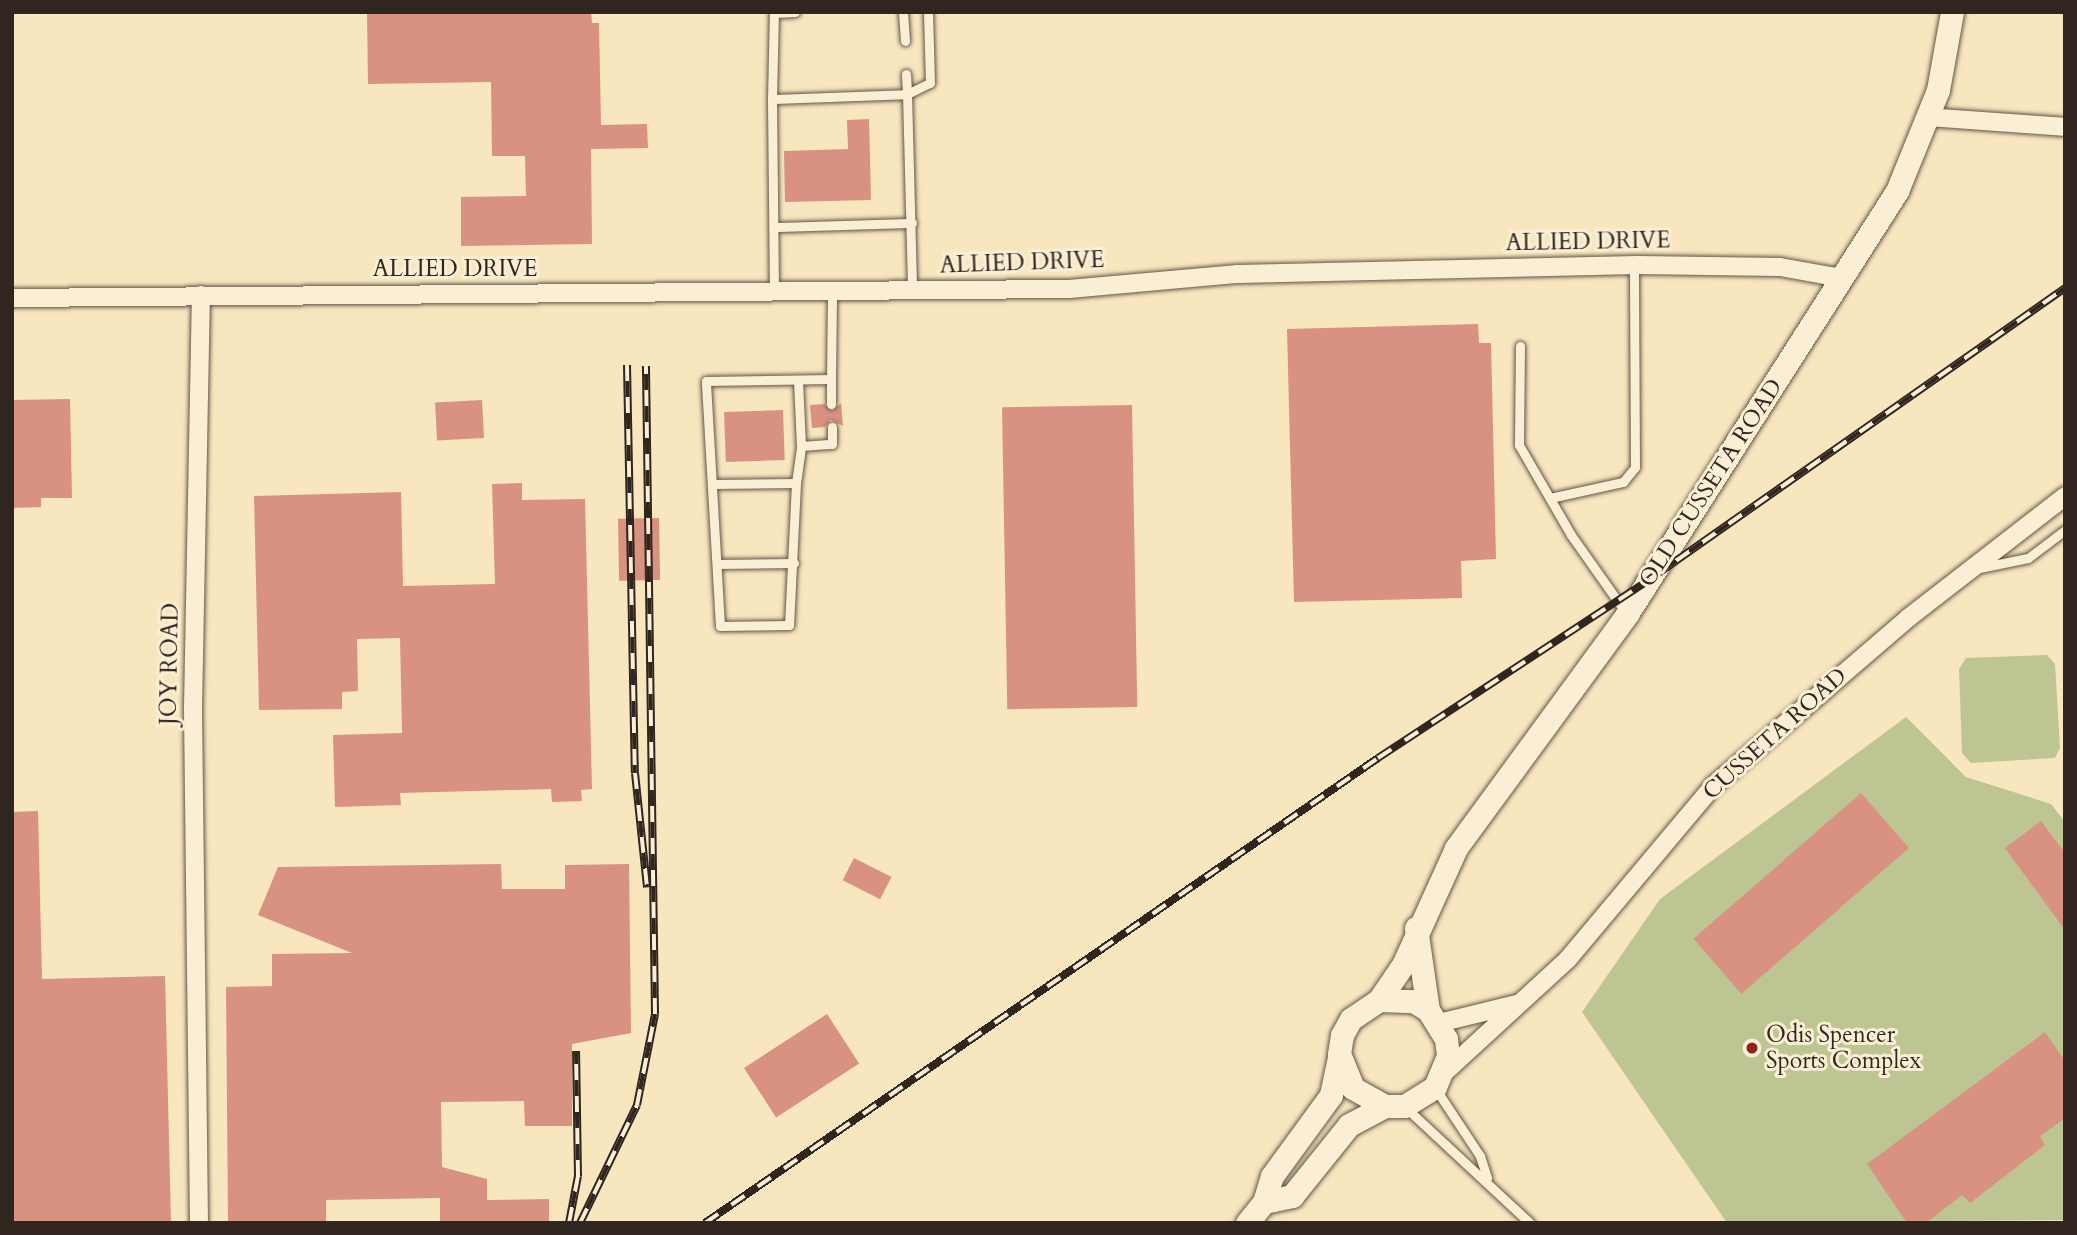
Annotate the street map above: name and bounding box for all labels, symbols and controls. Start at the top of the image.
street label: ALLIED DRIVE [1505,227,1671,257]
street label: ALLIED DRIVE [939,246,1105,280]
street label: ALLIED DRIVE [373,255,537,283]
street label: OLD CUSSETA ROAD [1633,374,1789,592]
street label: JOY ROAD [155,603,185,725]
street label: CUSSETA ROAD [1697,662,1853,806]
place label: Odis Spencer Sports Complex [1766,1021,1921,1075]
marker: Odis Spencer Sports Complex [1744,1040,1760,1056]

